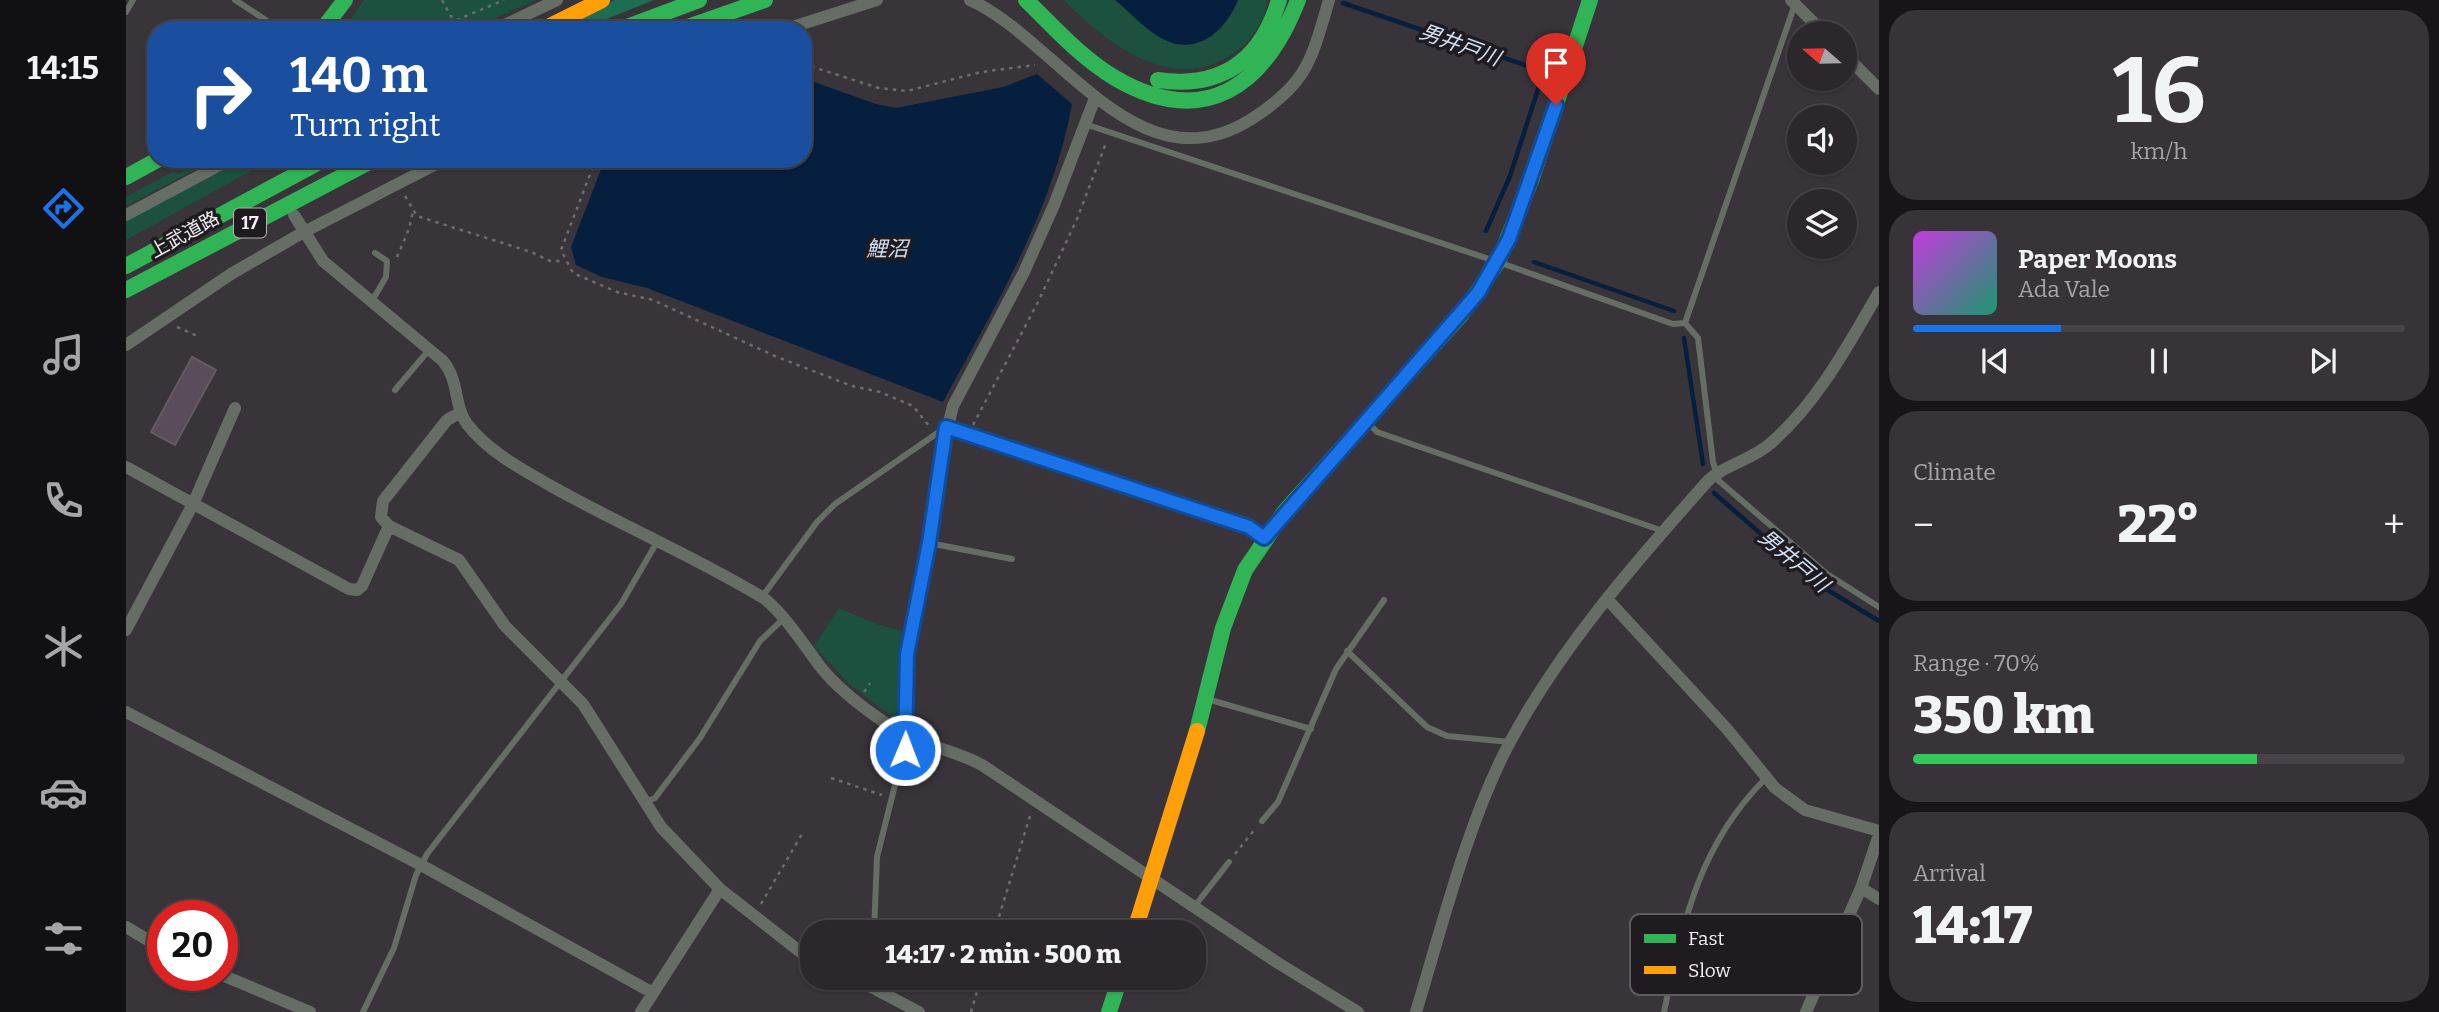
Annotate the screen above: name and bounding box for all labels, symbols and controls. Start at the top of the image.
water label: 男井戸川 [1416,18,1506,72]
north arrow [1787,21,1857,91]
map controls [1787,21,1857,259]
pin [1526,33,1586,105]
text: 16 [2112,37,2206,146]
icon: arrive [1537,44,1575,82]
text: 140 m [290,46,428,105]
text: 14:15 [27,49,99,87]
icon: right [175,49,266,140]
button: sound [1787,105,1857,175]
text: Turn right [290,106,441,144]
text: km/h [2131,137,2187,165]
icon: directions [39,184,88,233]
button: layers [1787,189,1857,259]
street label: 上武道路 [145,206,223,263]
road number: 17 [234,208,266,238]
water label: 鯉沼 [866,236,911,262]
text: Paper Moons [2018,244,2177,275]
text: Ada Vale [2018,275,2110,303]
icon: music [39,330,88,379]
icon: previous [1976,342,2014,380]
icon: pause [2140,342,2178,380]
icon: next [2304,342,2342,380]
text: Climate [1913,458,1996,486]
icon: phone [39,476,88,525]
text: 22° [2117,493,2200,556]
text: − [1913,502,1934,548]
text: + [2383,502,2405,548]
water label: 男井戸川 [1753,524,1836,599]
icon: climate [39,622,88,671]
text: Range · 70% [1913,649,2039,677]
text: 350 km [1913,684,2094,747]
position arrow [868,713,942,787]
icon: car [39,768,88,817]
text: Arrival [1913,859,1986,887]
text: 14:17 [1913,894,2032,957]
speed limit sign: 20 [147,900,238,991]
icon: filters [39,914,88,963]
legend [1630,914,1862,995]
text: Fast [1688,927,1725,950]
text: 14:17 · 2 min · 500 m [885,939,1121,970]
text: Slow [1688,959,1731,982]

